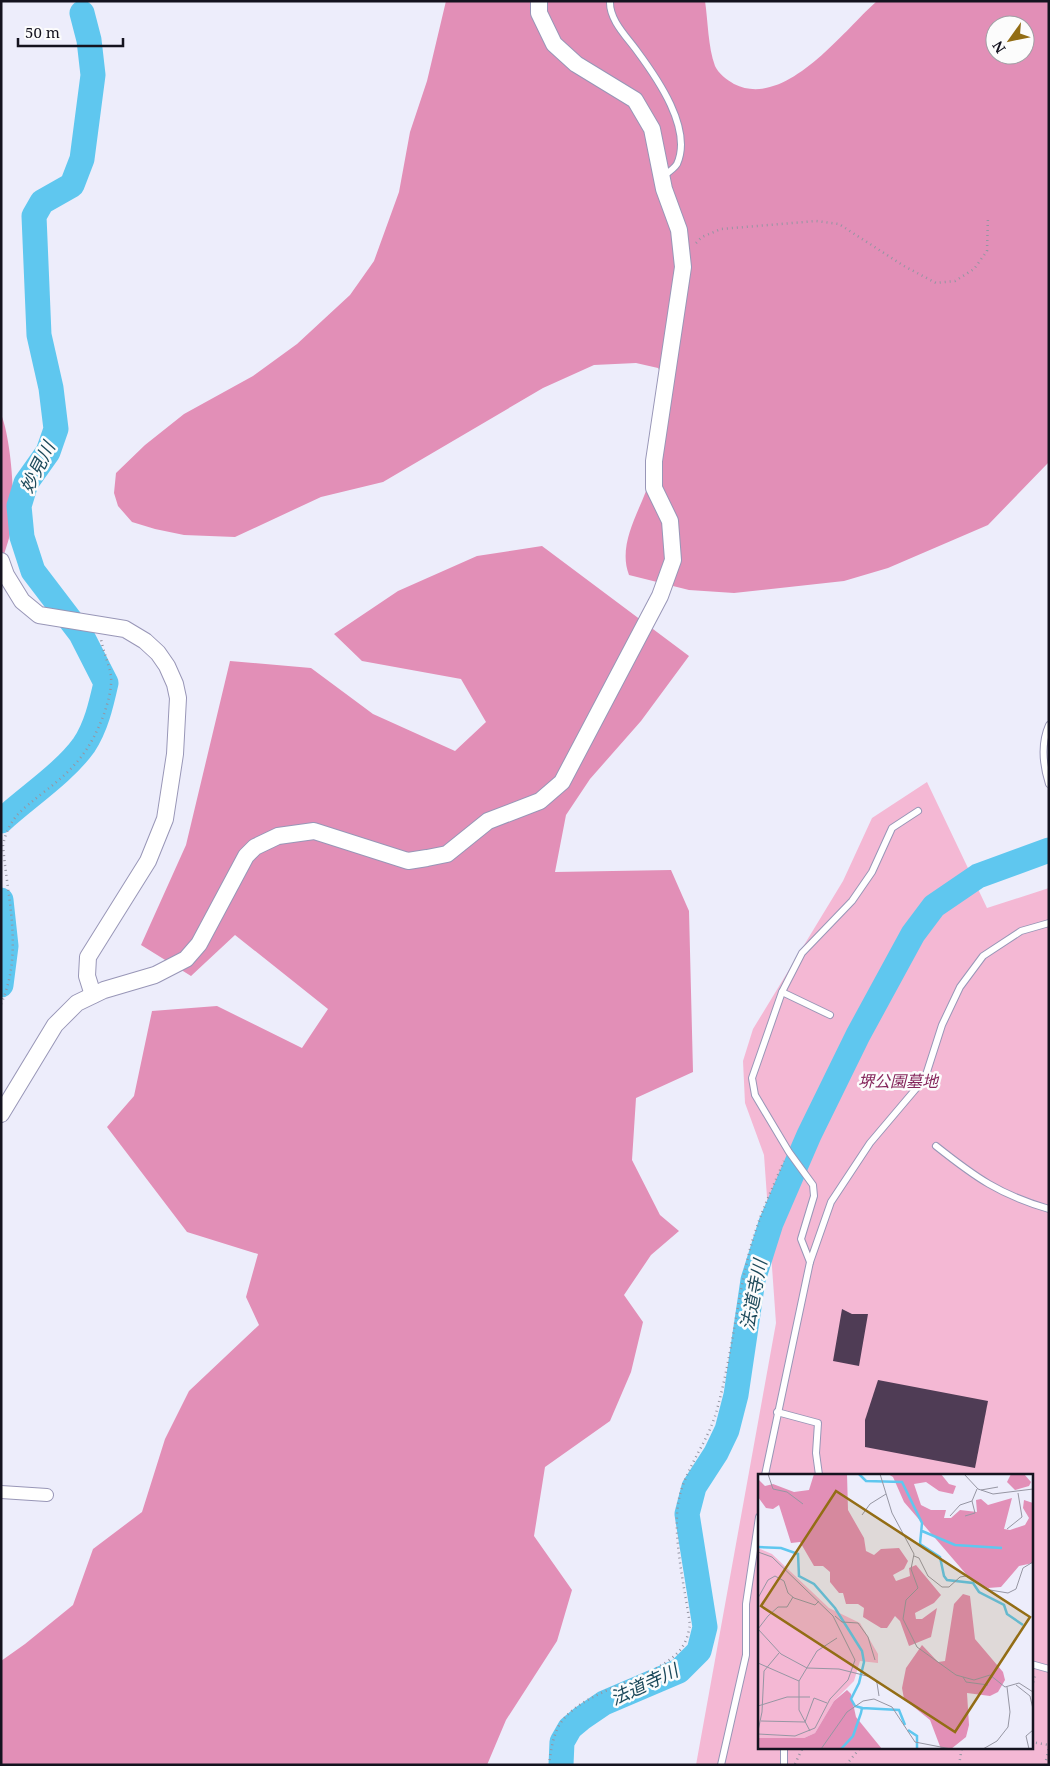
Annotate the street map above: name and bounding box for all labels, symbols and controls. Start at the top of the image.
scale bar [18,15,122,47]
north arrow [985,15,1035,65]
text: 50 m [25,22,60,42]
text: N [988,38,1010,57]
water label: 妙見川 [14,436,61,497]
park label: 堺公園墓地 [858,1070,940,1092]
water label: 法道寺川 [734,1255,772,1333]
inset map [758,1474,1032,1748]
water label: 法道寺川 [606,1657,684,1710]

